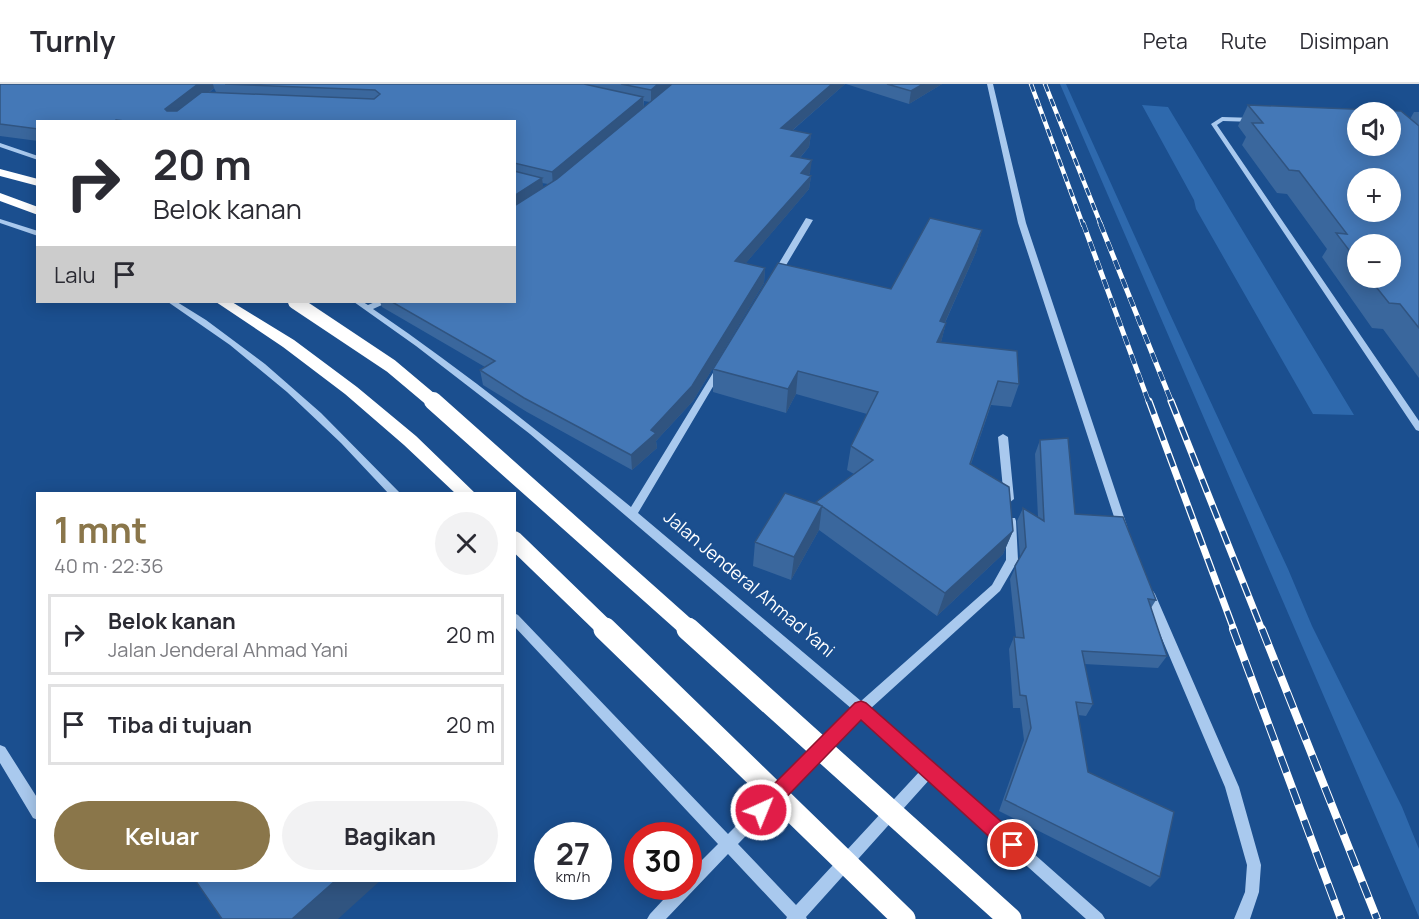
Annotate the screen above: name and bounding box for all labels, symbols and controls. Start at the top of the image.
text: Turnly [30,22,115,60]
text: Peta [1143,27,1188,55]
text: Rute [1221,27,1267,55]
text: Disimpan [1300,27,1389,55]
map controls [1347,102,1401,288]
button: sound [1347,102,1401,156]
text: 20 m [153,135,252,193]
icon: right [54,144,132,222]
button: + [1347,168,1401,222]
text: Belok kanan [153,190,302,227]
button: − [1347,234,1401,288]
icon: arrive [108,258,141,291]
text: Lalu [54,260,96,290]
text: 1 mnt [54,505,147,554]
street label: Jalan Jenderal Ahmad Yani [659,505,840,662]
button: close [435,512,498,575]
text: 40 m · 22:36 [54,552,164,579]
text: Belok kanan [108,606,236,636]
icon: right [57,618,90,651]
text: 20 m [446,620,495,650]
text: Jalan Jenderal Ahmad Yani [108,636,348,663]
icon: arrive [57,708,90,741]
text: Tiba di tujuan [108,710,252,740]
text: 20 m [446,710,495,740]
position arrow [729,778,793,842]
button: Keluar [54,801,270,870]
button: Bagikan [282,801,498,870]
pin [987,819,1038,870]
speed limit sign: 30 [624,822,702,900]
icon: arrive [996,828,1029,861]
text: 27 [556,833,590,874]
text: km/h [556,866,590,887]

